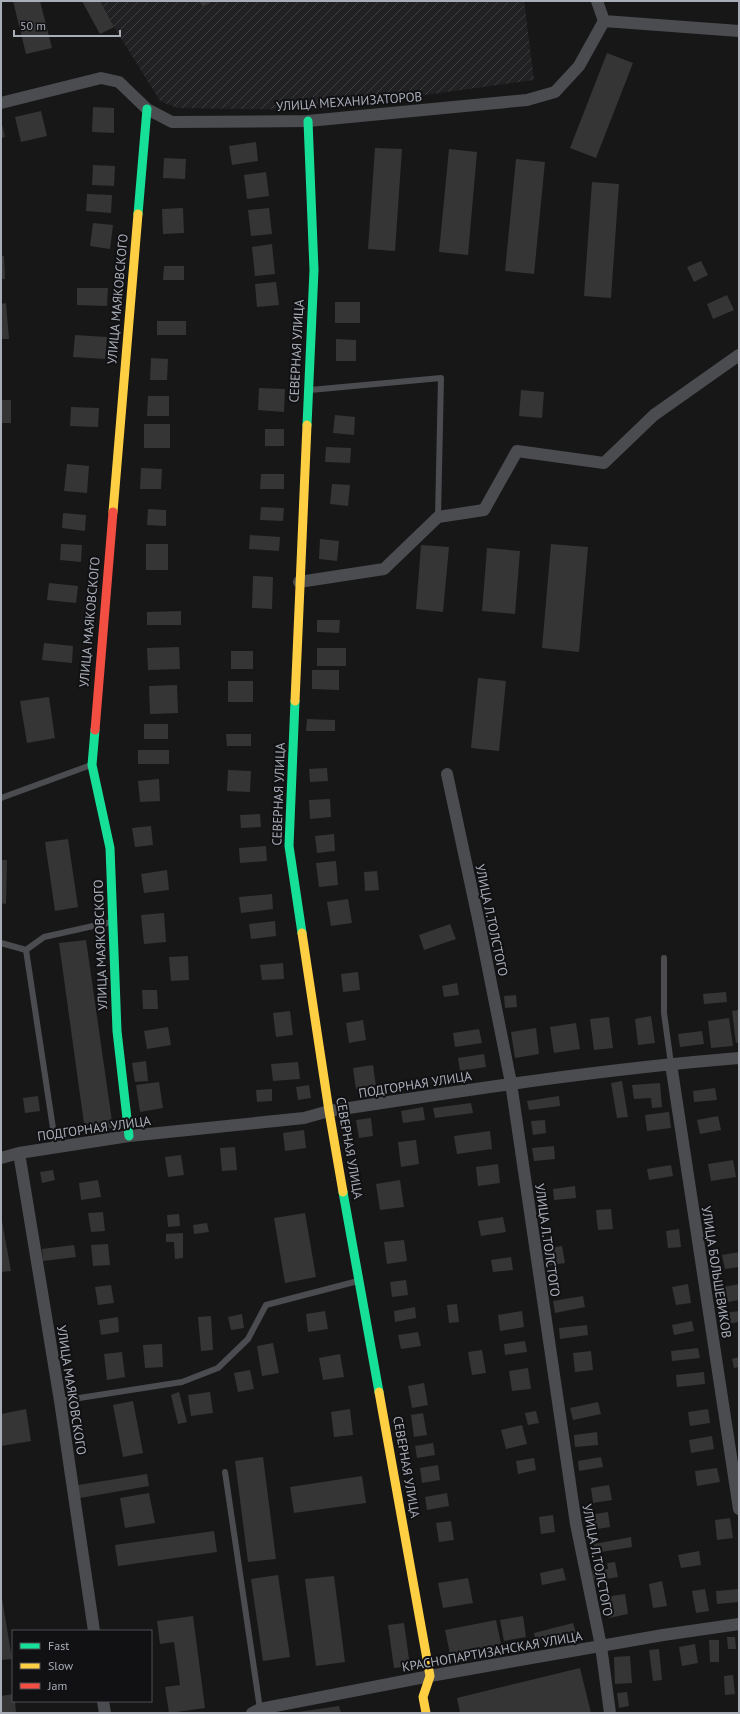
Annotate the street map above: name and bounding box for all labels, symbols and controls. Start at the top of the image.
scale bar [14,12,120,38]
text: 50 m [20,18,46,33]
street label: УЛИЦА МЕХАНИЗАТОРОВ [275,88,423,115]
street label: УЛИЦА МАЯКОВСКОГО [103,233,132,365]
street label: СЕВЕРНАЯ УЛИЦА [285,299,308,403]
street label: УЛИЦА МАЯКОВСКОГО [75,556,104,688]
street label: СЕВЕРНАЯ УЛИЦА [268,742,289,846]
street label: УЛИЦА Л.ТОЛСТОГО [471,862,512,978]
street label: УЛИЦА МАЯКОВСКОГО [90,879,111,1011]
street label: ПОДГОРНАЯ УЛИЦА [357,1067,473,1102]
street label: СЕВЕРНАЯ УЛИЦА [332,1096,367,1201]
street label: ПОДГОРНАЯ УЛИЦА [36,1112,152,1145]
street label: УЛИЦА Л.ТОЛСТОГО [531,1182,564,1298]
street label: УЛИЦА БОЛЬШЕВИКОВ [698,1205,735,1339]
street label: УЛИЦА МАЯКОВСКОГО [53,1324,90,1456]
street label: СЕВЕРНАЯ УЛИЦА [389,1415,424,1520]
street label: УЛИЦА Л.ТОЛСТОГО [578,1502,617,1618]
street label: КРАСНОПАРТИЗАНСКАЯ УЛИЦА [400,1627,584,1676]
legend [12,1630,152,1702]
text: Fast [48,1638,69,1653]
text: Slow [48,1658,73,1673]
text: Jam [47,1678,67,1693]

